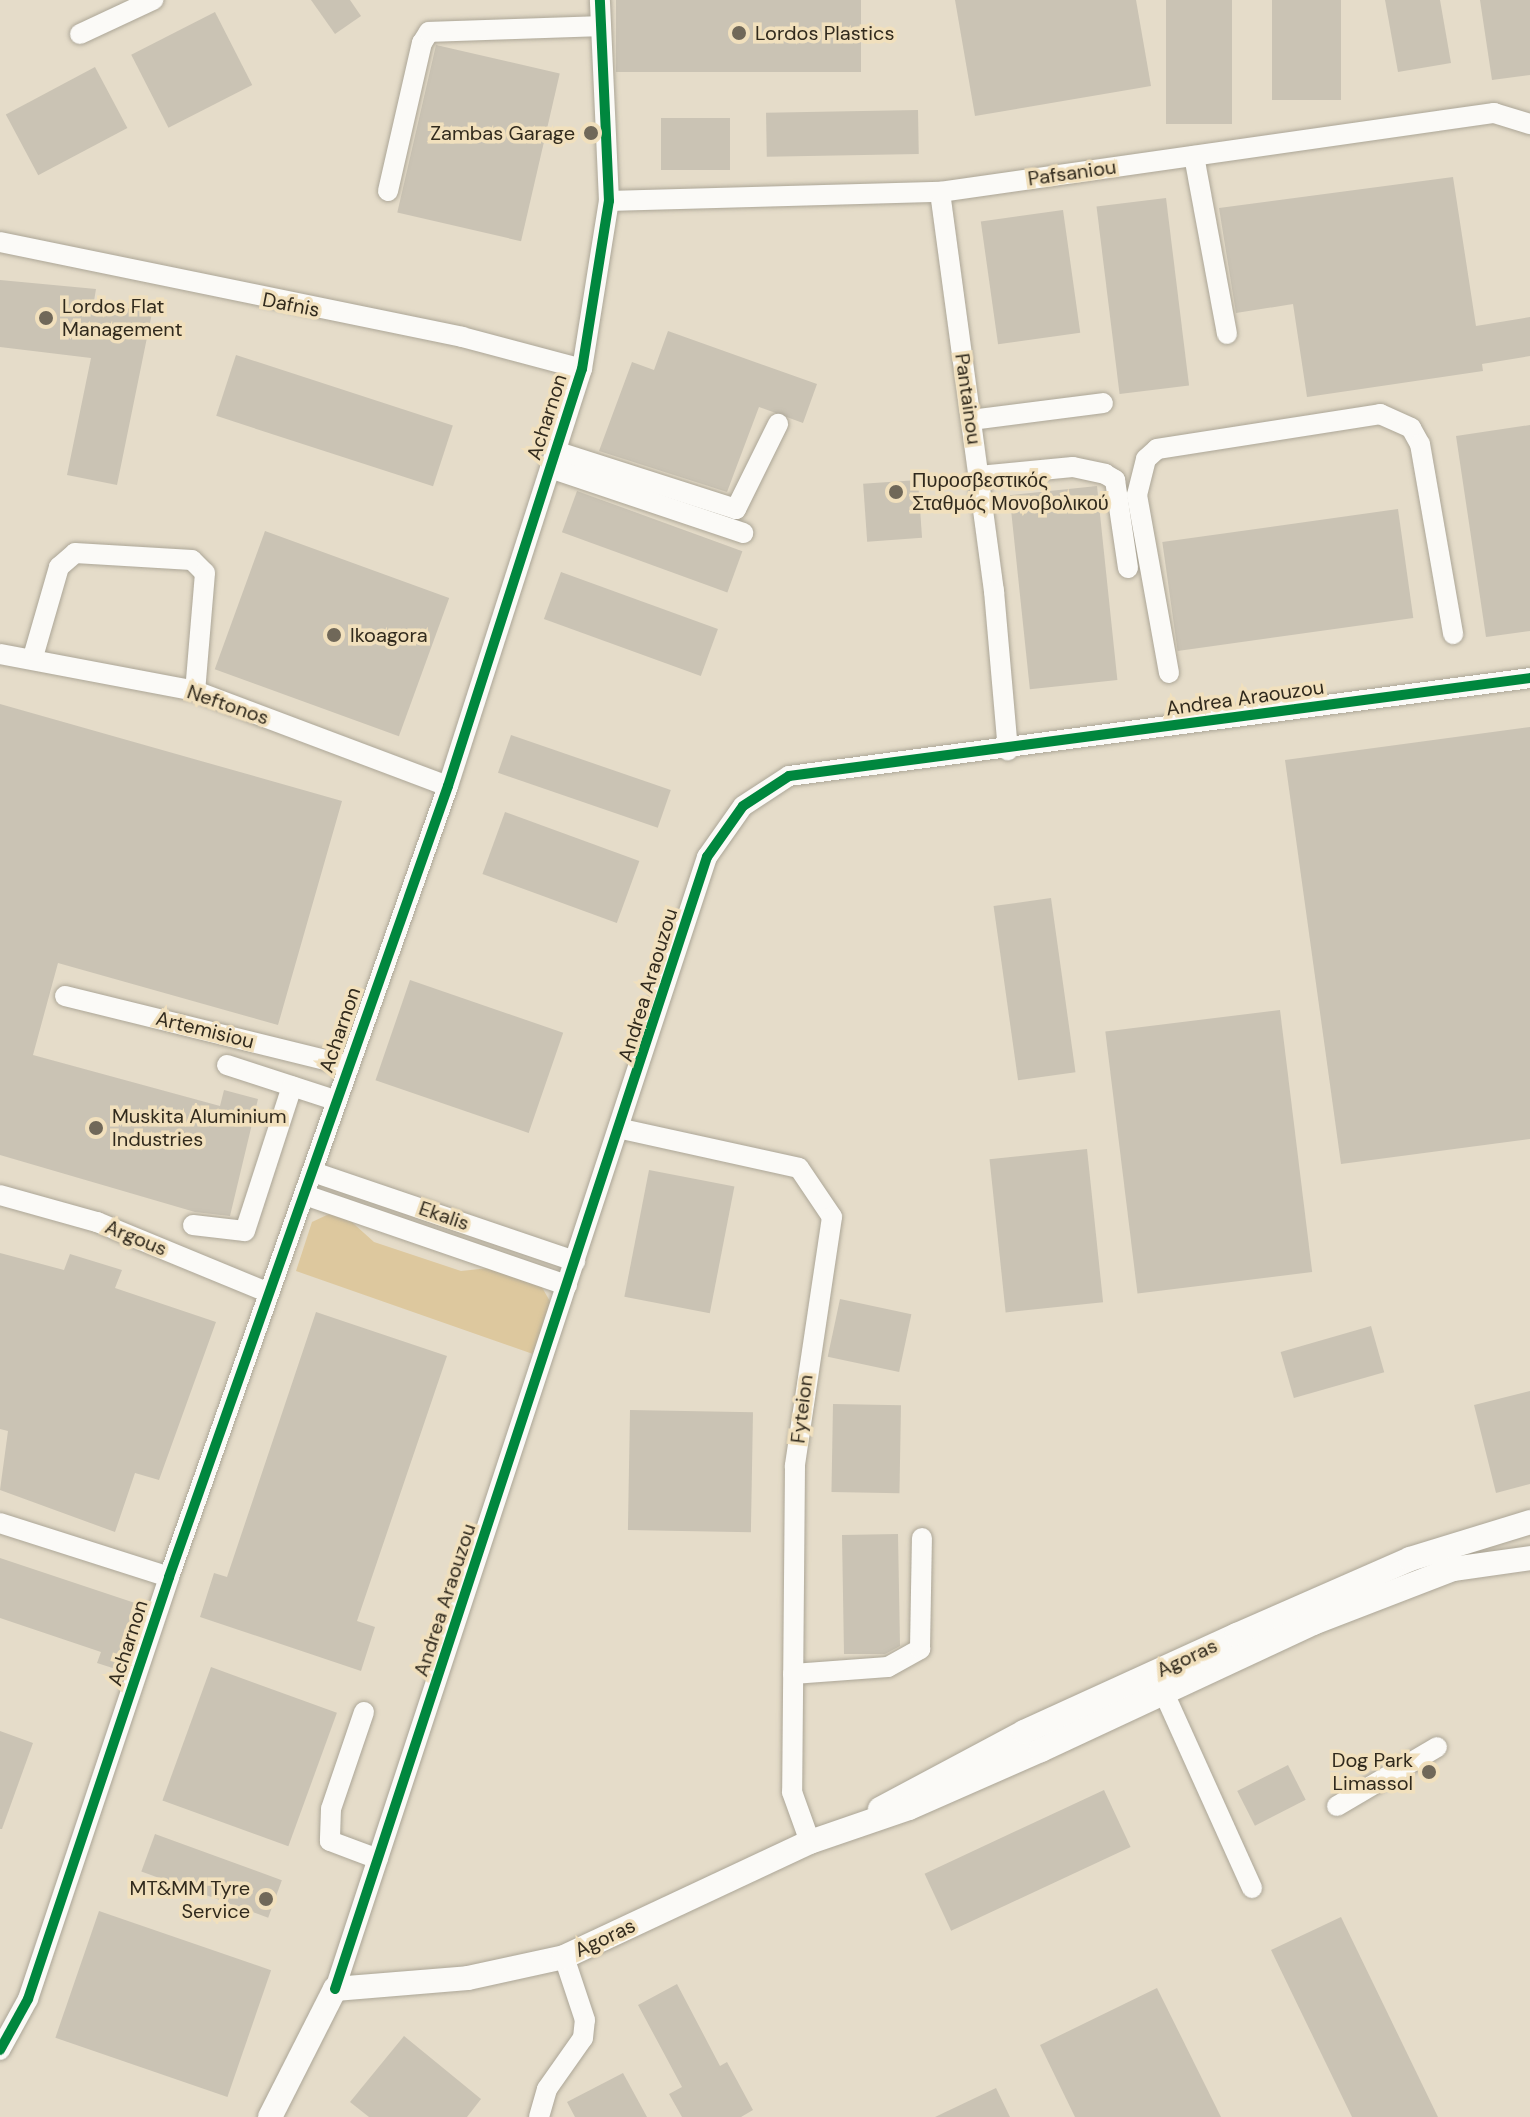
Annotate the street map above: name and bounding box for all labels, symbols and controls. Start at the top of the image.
place label: Lordos Plastics [755,21,894,45]
marker: Lordos Plastics [730,24,748,42]
place label: Zambas Garage [430,121,575,145]
marker: Zambas Garage [582,124,600,142]
street label: Pafsaniou [1026,155,1118,191]
street label: Dafnis [260,288,322,322]
place label: Lordos Flat Management [62,294,183,341]
marker: Lordos Flat Management [37,309,55,327]
street label: Pantainou [950,352,986,446]
street label: Acharnon [522,371,572,463]
place label: Πυροσβεστικός Σταθμός Μονοβολικού [912,468,1109,515]
marker: Πυροσβεστικός Σταθμός Μονοβολικού [887,483,905,501]
place label: Ikoagora [350,623,428,647]
marker: Ikoagora [325,626,343,644]
street label: Andrea Araouzou [1164,675,1326,721]
street label: Neftonos [184,680,272,730]
street label: Andrea Araouzou [613,905,683,1065]
street label: Acharnon [314,984,366,1076]
street label: Artemisiou [153,1006,257,1054]
place label: Muskita Aluminium Industries [112,1104,287,1151]
marker: Muskita Aluminium Industries [87,1119,105,1137]
street label: Ekalis [416,1196,472,1236]
street label: Argous [102,1215,170,1261]
street label: Fyteion [786,1373,818,1445]
street label: Andrea Araouzou [409,1521,481,1679]
street label: Acharnon [103,1597,153,1689]
street label: Agoras [1153,1634,1221,1682]
place label: Dog Park Limassol [1332,1748,1413,1795]
marker: Dog Park Limassol [1420,1763,1438,1781]
place label: MT&MM Tyre Service [130,1876,250,1923]
marker: MT&MM Tyre Service [257,1890,275,1908]
street label: Agoras [571,1914,639,1962]

